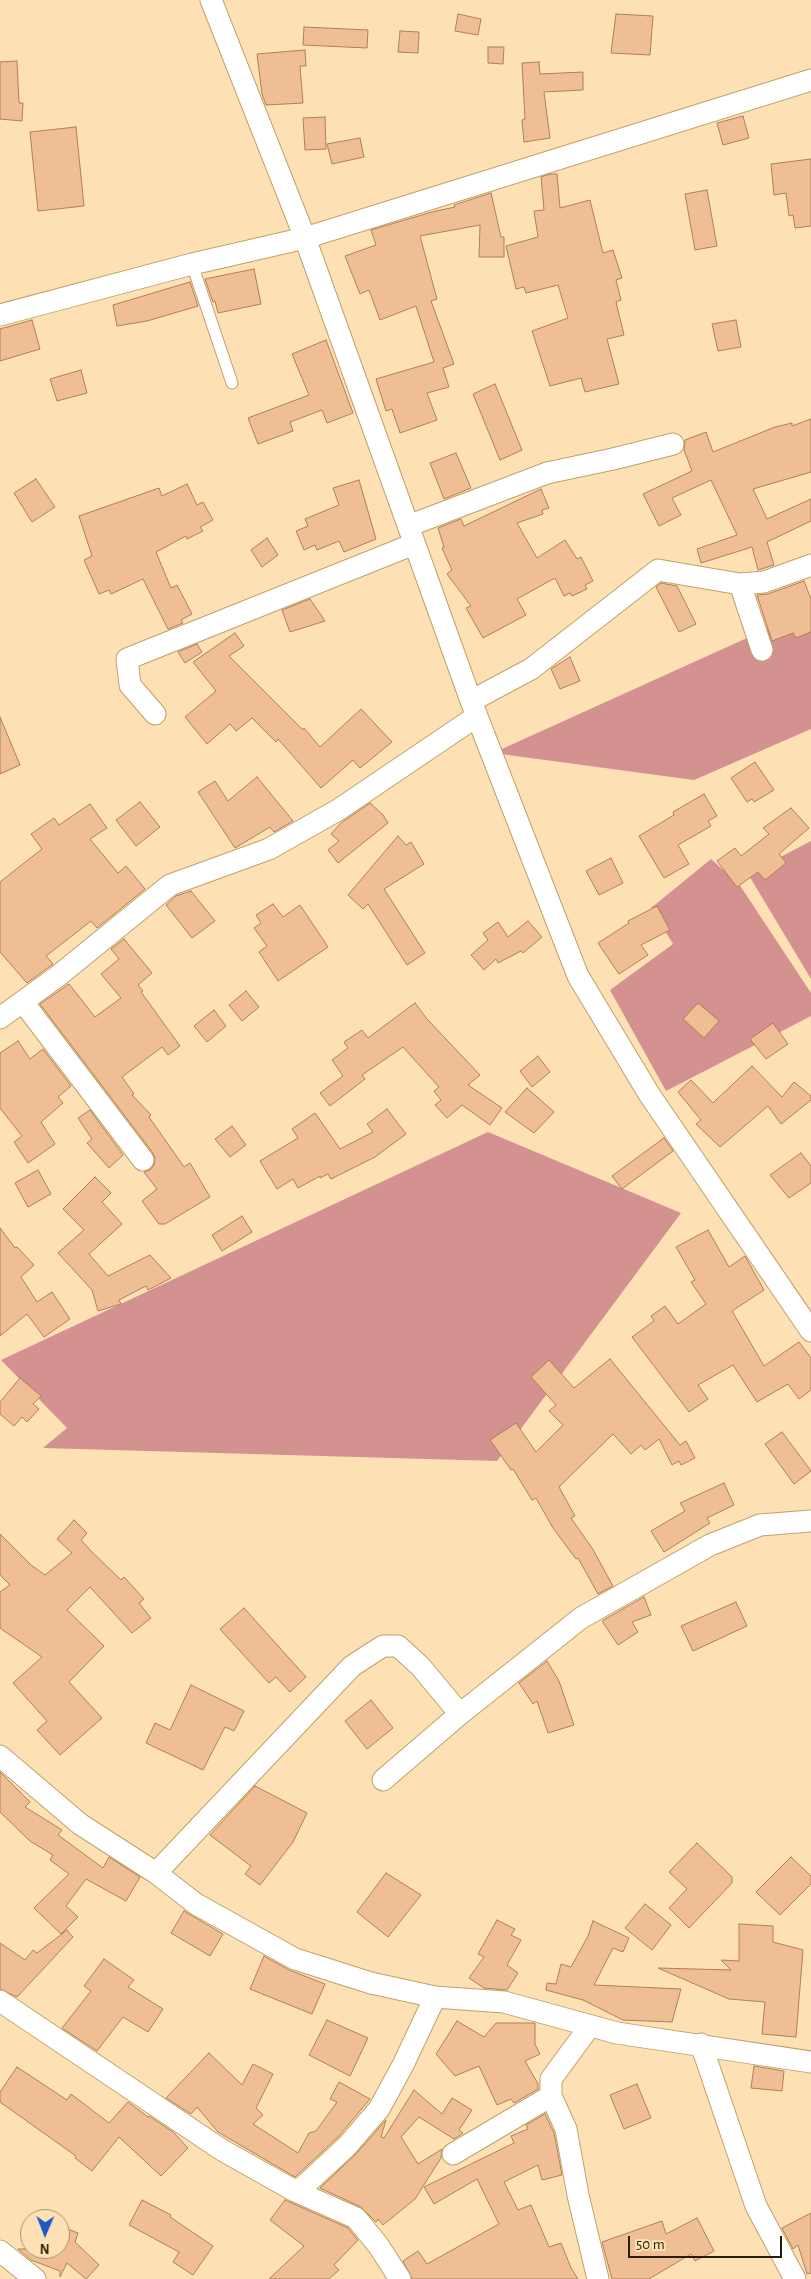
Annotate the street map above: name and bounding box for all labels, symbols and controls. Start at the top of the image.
north arrow [20,2209,70,2259]
scale bar [631,2226,785,2258]
text: 50 m [636,2237,665,2252]
text: N [40,2241,50,2255]

